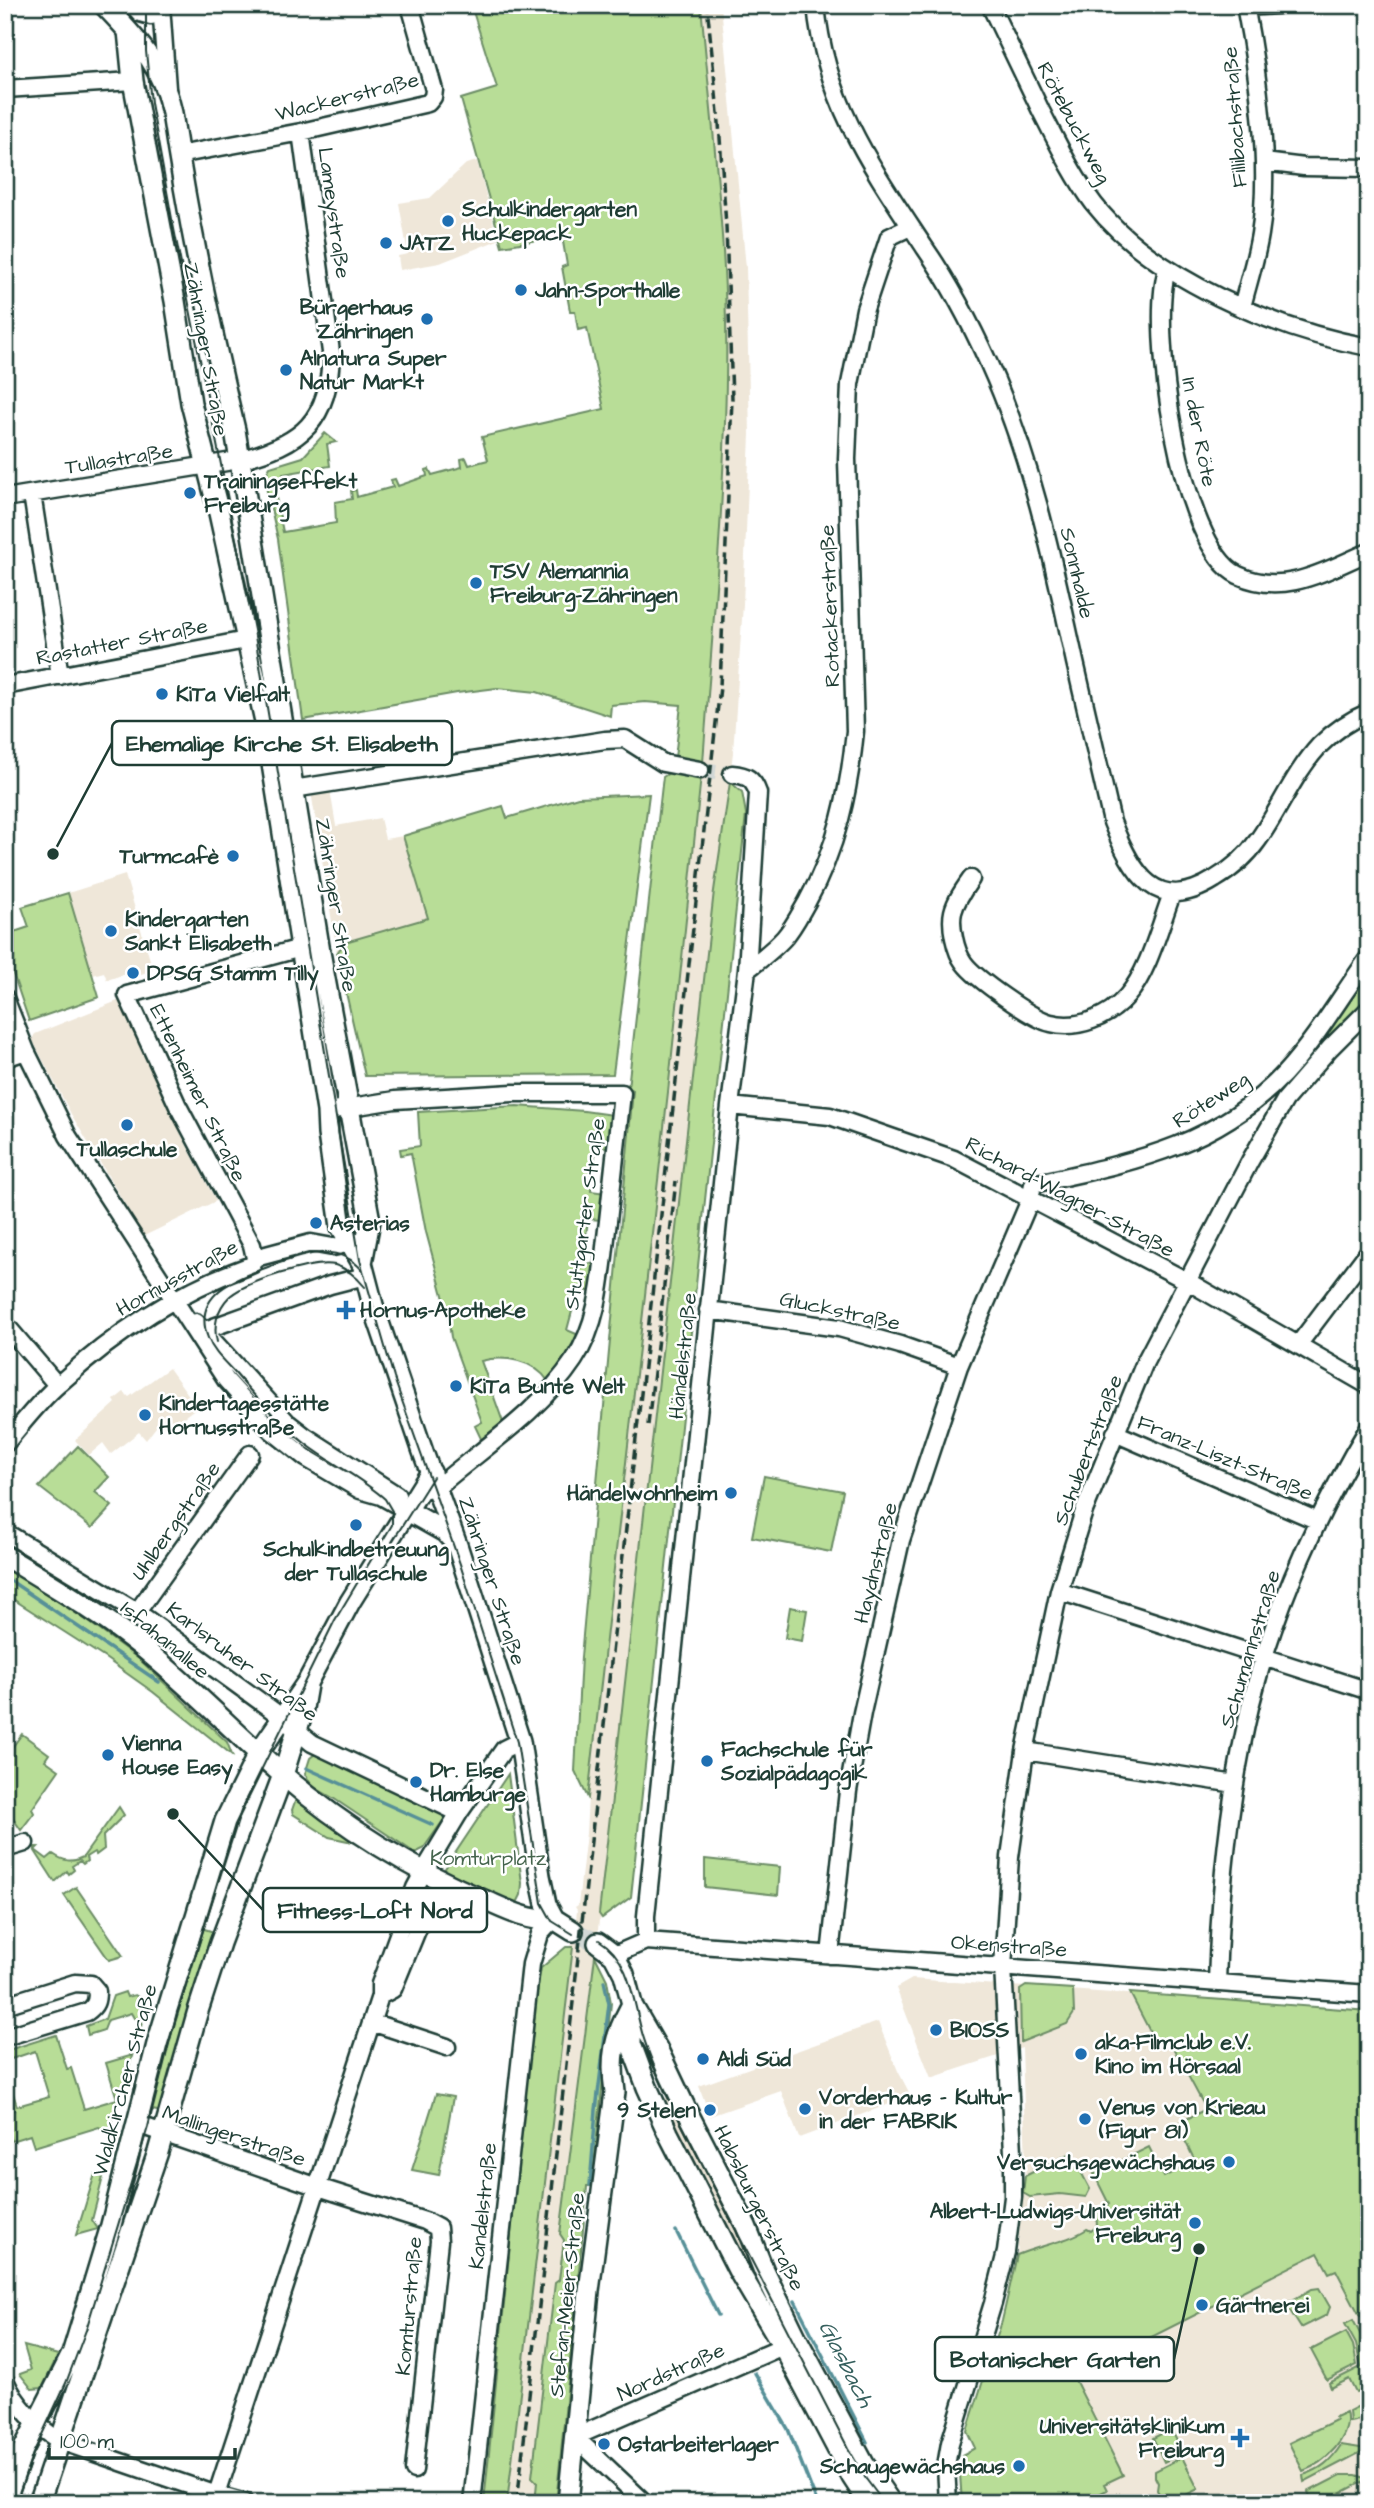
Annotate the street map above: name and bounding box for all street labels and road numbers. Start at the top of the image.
street label: Fillibachstraße [1216,46,1254,188]
street label: Rötebuckweg [1028,57,1118,190]
street label: Wackerstraße [272,65,422,129]
street label: Lameystraße [308,146,358,281]
street label: Zähringer Straße [175,260,236,438]
street label: In der Röte [1174,375,1224,489]
street label: Tullastraße [63,436,175,482]
street label: Rotackerstraße [813,524,847,688]
street label: Sonnhalde [1052,525,1102,621]
street label: Rastatter Straße [34,611,210,673]
street label: Zähringer Straße [306,816,364,994]
street label: Ettenheimer Straße [142,999,254,1187]
street label: Röteweg [1167,1064,1256,1137]
street label: Stuttgarter Straße [557,1116,615,1312]
street label: Richard-Wagner-Straße [959,1129,1180,1266]
street label: Hornusstraße [111,1232,243,1324]
street label: Gluckstraße [777,1284,903,1338]
street label: Händelstraße [662,1291,704,1421]
street label: Schubertstraße [1046,1371,1130,1529]
street label: Franz-Liszt-Straße [1133,1408,1317,1508]
street label: Uhlbergstraße [124,1456,229,1587]
street label: Zähringer Straße [449,1493,533,1670]
street label: Haydnstraße [847,1499,907,1627]
street label: Schumannstraße [1212,1567,1288,1731]
street label: Isfahanallee [114,1594,216,1686]
street label: Karlsruher Straße [160,1595,324,1729]
street label: Okenstraße [950,1927,1068,1965]
street label: Waldkircher Straße [85,1981,165,2179]
street label: Mallingerstraße [158,2098,310,2176]
street label: Habsburgerstraße [704,2120,812,2297]
street label: Kandelstraße [462,2141,504,2271]
street label: Stefan-Meier-Straße [542,2191,592,2399]
street label: Komturstraße [388,2235,430,2377]
street label: Nordstraße [613,2335,729,2409]

